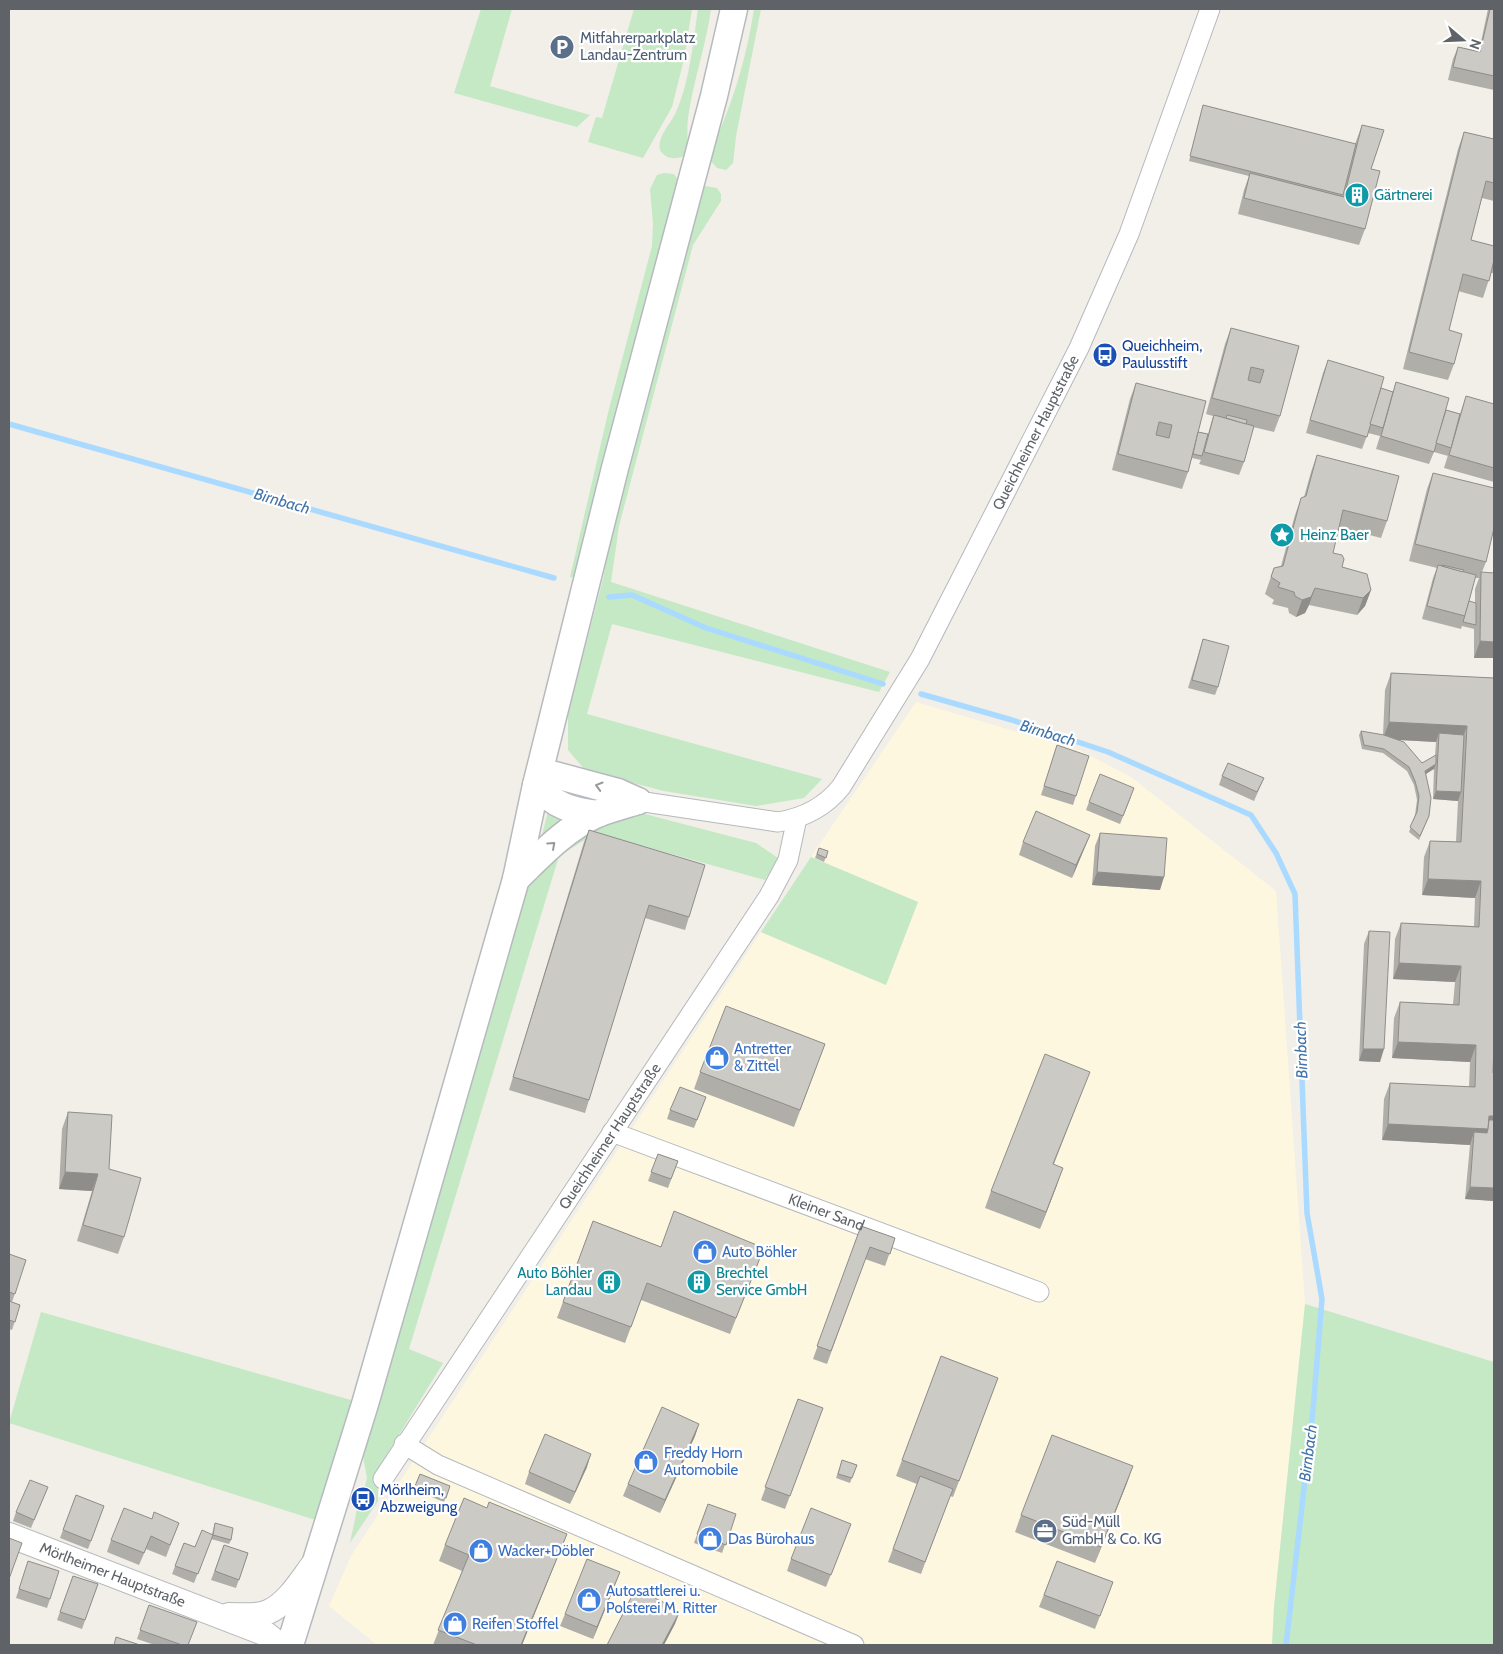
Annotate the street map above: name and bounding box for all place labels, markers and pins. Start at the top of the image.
place label: Mitfahrerparkplatz Landau-Zentrum [580,29,696,64]
parking icon: Mitfahrerparkplatz Landau-Zentrum [549,34,575,60]
building icon: Gärtnerei [1344,182,1370,208]
place label: Gärtnerei [1374,186,1433,204]
place label: Queichheim, Paulusstift [1122,337,1203,372]
bus stop icon: Queichheim, Paulusstift [1092,342,1118,368]
place icon: Heinz Baer [1269,522,1295,548]
place label: Heinz Baer [1300,526,1369,544]
place label: Antretter & Zittel [734,1040,792,1075]
shop icon: Antretter & Zittel [704,1045,730,1071]
shop icon: Auto Böhler [692,1239,718,1265]
place label: Auto Böhler [722,1243,797,1261]
place label: Auto Böhler Landau [517,1264,592,1299]
place label: Brechtel Service GmbH [716,1264,807,1299]
building icon: Auto Böhler Landau [596,1269,622,1295]
building icon: Brechtel Service GmbH [686,1269,712,1295]
place label: Freddy Horn Automobile [664,1444,743,1479]
shop icon: Freddy Horn Automobile [633,1449,659,1475]
place label: Mörlheim, Abzweigung [380,1481,458,1516]
bus stop icon: Mörlheim, Abzweigung [350,1486,376,1512]
place label: Süd-Müll GmbH & Co. KG [1062,1513,1162,1548]
office icon: Süd-Müll GmbH & Co. KG [1032,1518,1058,1544]
shop icon: Das Bürohaus [697,1526,723,1552]
place label: Das Bürohaus [728,1530,815,1548]
shop icon: Wacker+Döbler [468,1538,494,1564]
place label: Wacker+Döbler [498,1542,595,1560]
place label: Autosattlerei u. Polsterei M. Ritter [606,1582,717,1617]
shop icon: Autosattlerei u. Polsterei M. Ritter [576,1587,602,1613]
shop icon: Reifen Stoffel [442,1611,468,1637]
place label: Reifen Stoffel [472,1615,559,1633]

